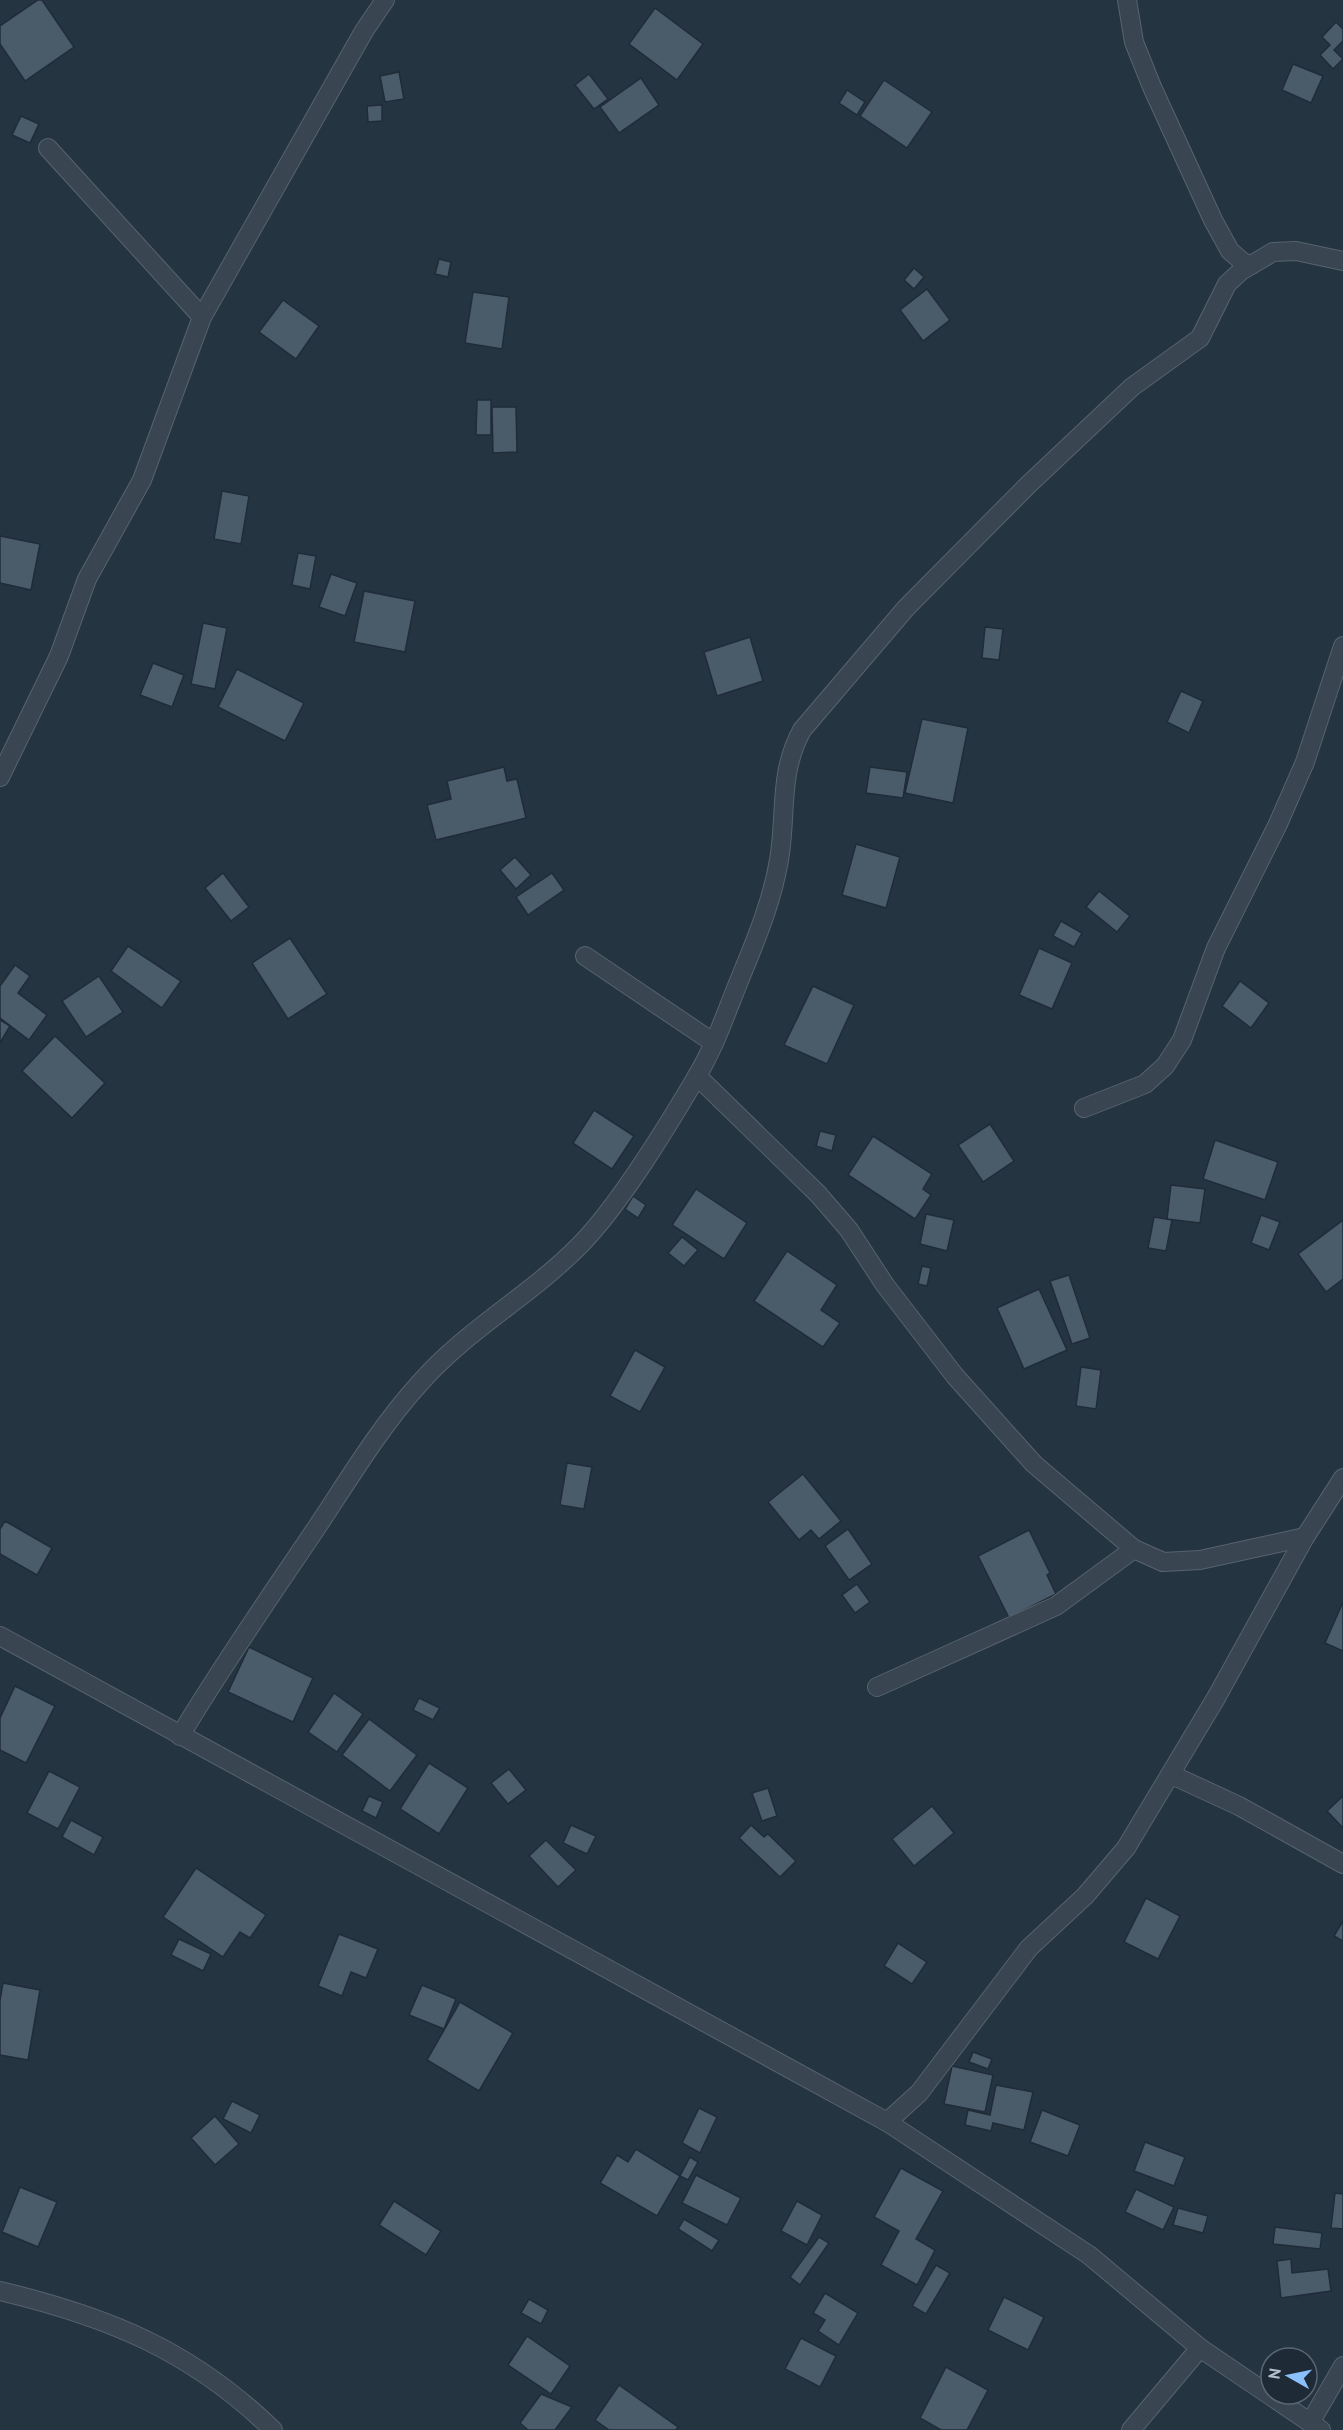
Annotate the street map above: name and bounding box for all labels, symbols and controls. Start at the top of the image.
north arrow [1259,2346,1319,2406]
text: N [1263,2367,1285,2380]

